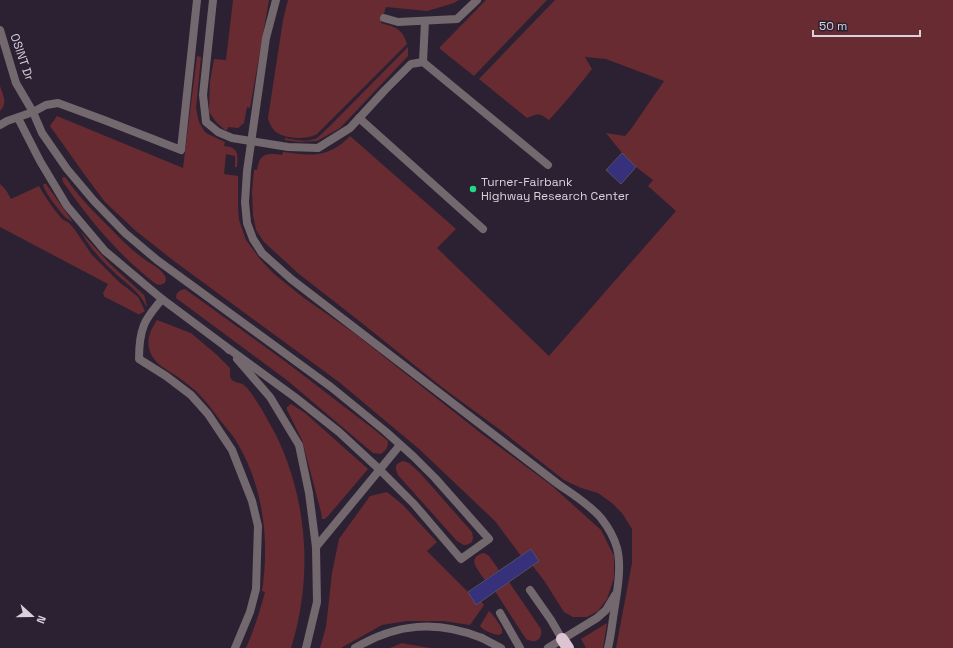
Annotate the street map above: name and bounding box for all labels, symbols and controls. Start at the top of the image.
scale bar [813,12,920,38]
text: 50 m [819,18,847,34]
street label: OSINT Dr [7,31,38,83]
place label: Turner-Fairbank Highway Research Center [481,174,630,204]
marker: Turner-Fairbank Highway Research Center [468,184,478,194]
north arrow [12,596,52,636]
text: N [33,614,49,626]

